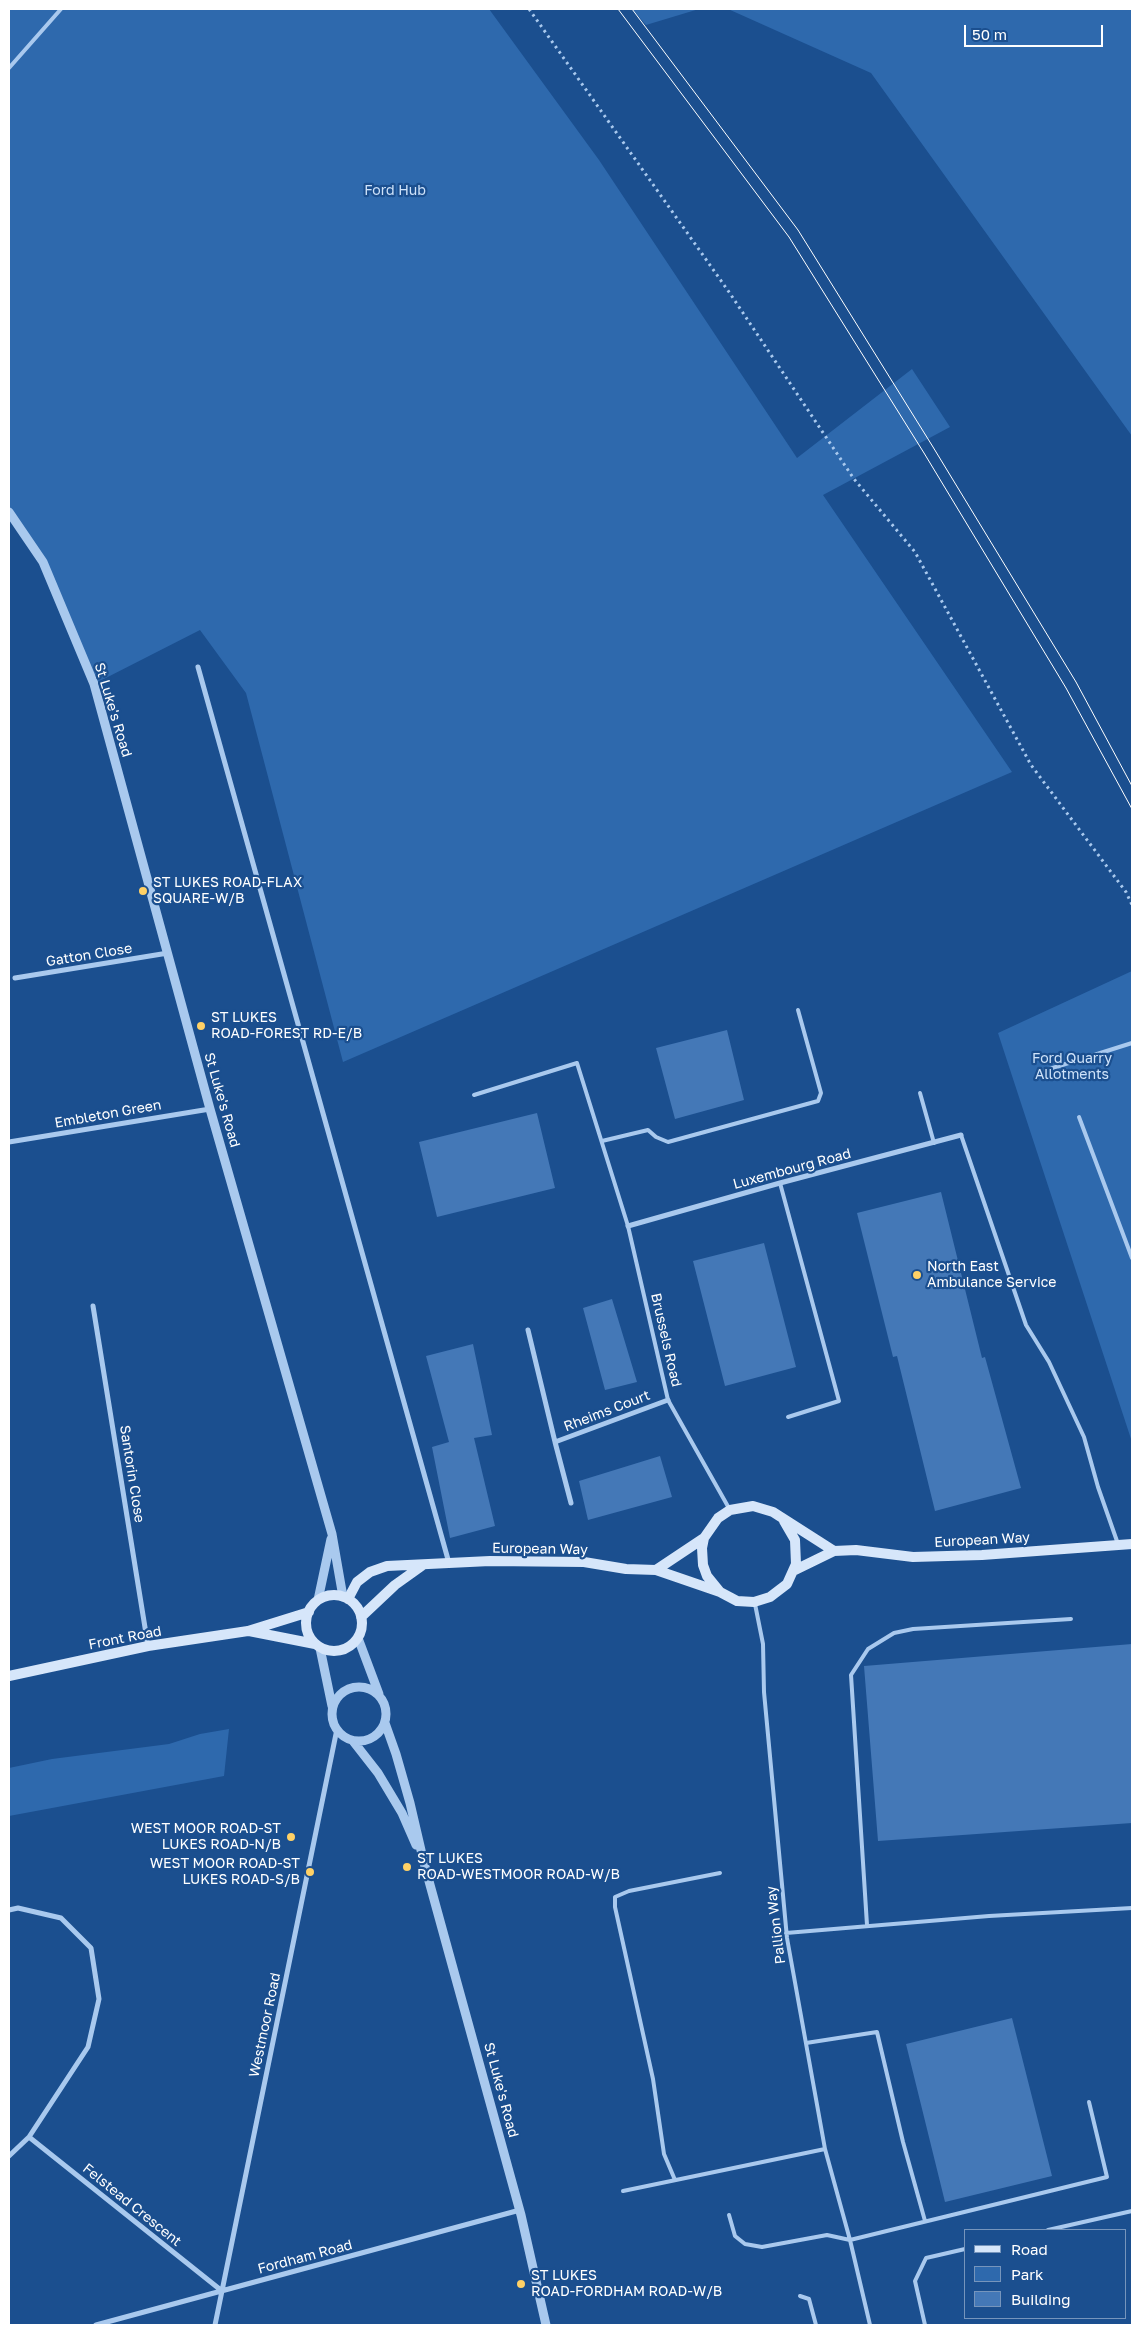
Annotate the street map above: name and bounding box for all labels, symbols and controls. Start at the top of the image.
scale bar [966,15,1105,47]
text: 50 m [972,25,1007,43]
park label: Ford Hub [364,183,426,199]
street label: St Luke's Road [91,661,135,759]
place label: ST LUKES ROAD-FLAX SQUARE-W/B [153,875,302,908]
marker: ST LUKES ROAD-FLAX SQUARE-W/B [137,885,149,897]
street label: Gatton Close [45,940,133,970]
place label: ST LUKES ROAD-FOREST RD-E/B [211,1010,362,1042]
marker: ST LUKES ROAD-FOREST RD-E/B [195,1020,207,1032]
street label: St Luke's Road [200,1051,244,1149]
park label: Ford Quarry Allotments [1032,1051,1112,1084]
street label: Embleton Green [53,1096,163,1132]
street label: Luxembourg Road [731,1145,853,1193]
place label: North East Ambulance Service [927,1259,1056,1292]
marker: North East Ambulance Service [911,1269,923,1281]
street label: Brussels Road [647,1291,685,1389]
street label: Rheims Court [561,1387,653,1435]
street label: Santorin Close [116,1424,148,1524]
street label: European Way [934,1529,1030,1551]
street label: European Way [492,1540,588,1558]
street label: Front Road [87,1623,163,1653]
place label: WEST MOOR ROAD-ST LUKES ROAD-N/B [131,1821,281,1854]
marker: WEST MOOR ROAD-ST LUKES ROAD-N/B [285,1831,297,1843]
place label: ST LUKES ROAD-WESTMOOR ROAD-W/B [417,1851,620,1884]
place label: WEST MOOR ROAD-ST LUKES ROAD-S/B [150,1856,300,1888]
marker: ST LUKES ROAD-WESTMOOR ROAD-W/B [401,1861,413,1873]
marker: WEST MOOR ROAD-ST LUKES ROAD-S/B [304,1866,316,1878]
street label: Pallion Way [763,1885,789,1965]
street label: Westmoor Road [246,1971,284,2079]
street label: St Luke's Road [480,2041,522,2139]
street label: Felstead Crescent [79,2160,185,2250]
legend [964,2229,1126,2319]
street label: Fordham Road [256,2236,354,2278]
text: Road [1011,2240,1048,2258]
text: Park [1011,2265,1043,2283]
place label: ST LUKES ROAD-FORDHAM ROAD-W/B [531,2268,722,2300]
marker: ST LUKES ROAD-FORDHAM ROAD-W/B [515,2278,527,2290]
text: Building [1011,2290,1071,2308]

